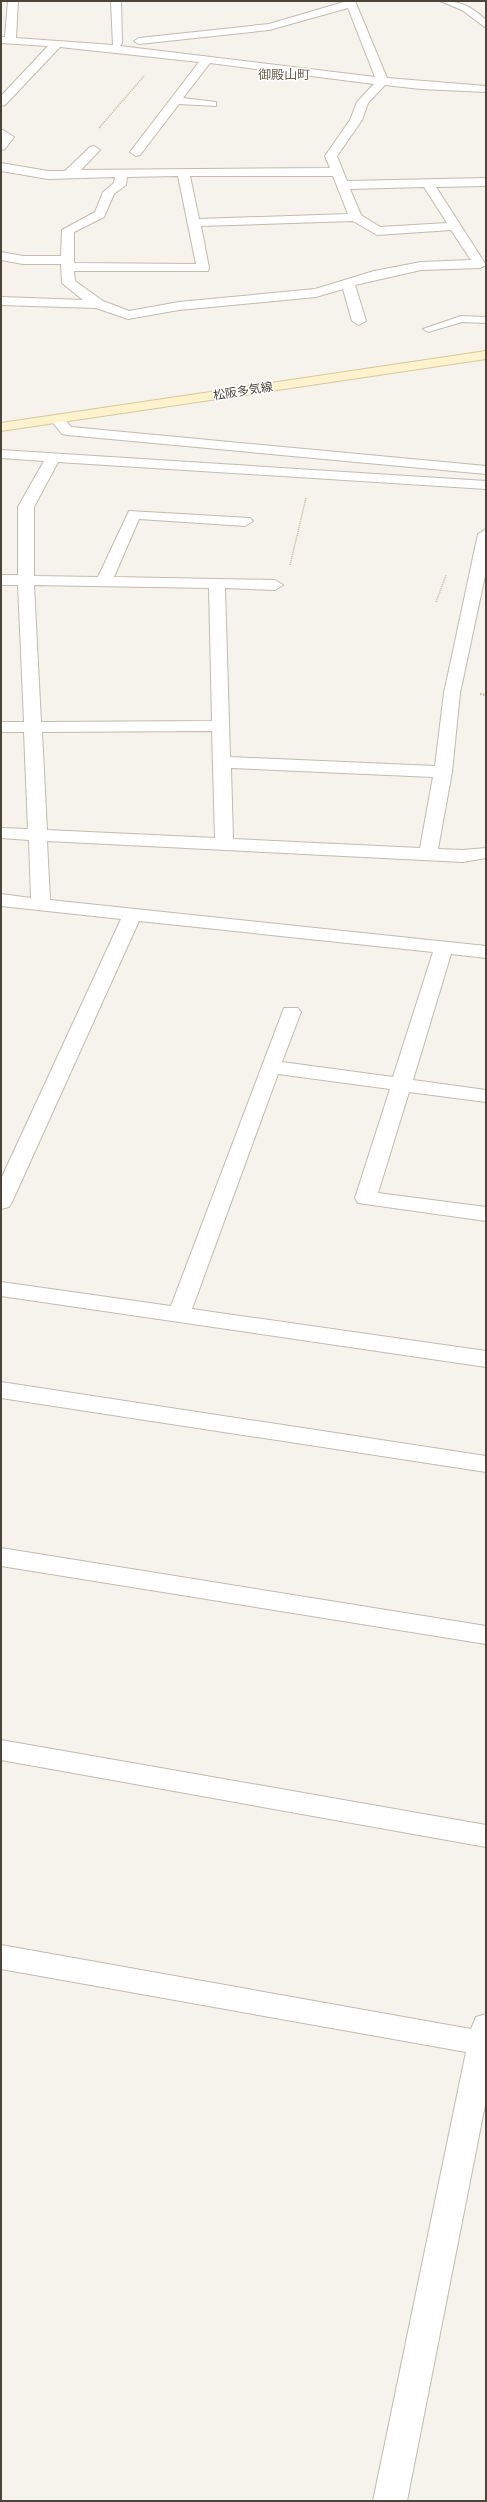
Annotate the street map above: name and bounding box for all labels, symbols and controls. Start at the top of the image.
district label: 御殿山町 [258,67,310,82]
street label: 松阪多気線 [212,379,274,403]

